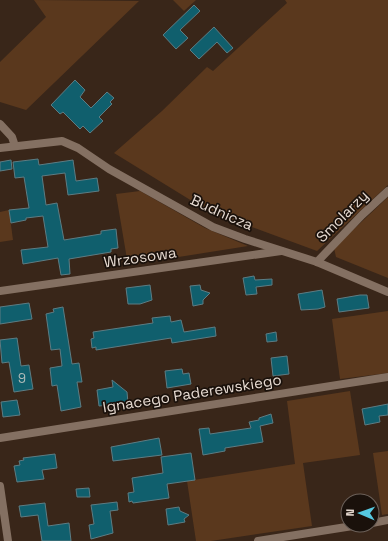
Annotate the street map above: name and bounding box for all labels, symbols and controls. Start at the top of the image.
street label: Smolarzy [312,186,372,246]
street label: Budnicza [188,190,257,234]
street label: Wrzosowa [102,242,178,271]
street label: Ignacego Paderewskiego [101,369,283,417]
house number: 9 [18,370,26,387]
north arrow [340,493,380,533]
text: N [343,509,357,517]

